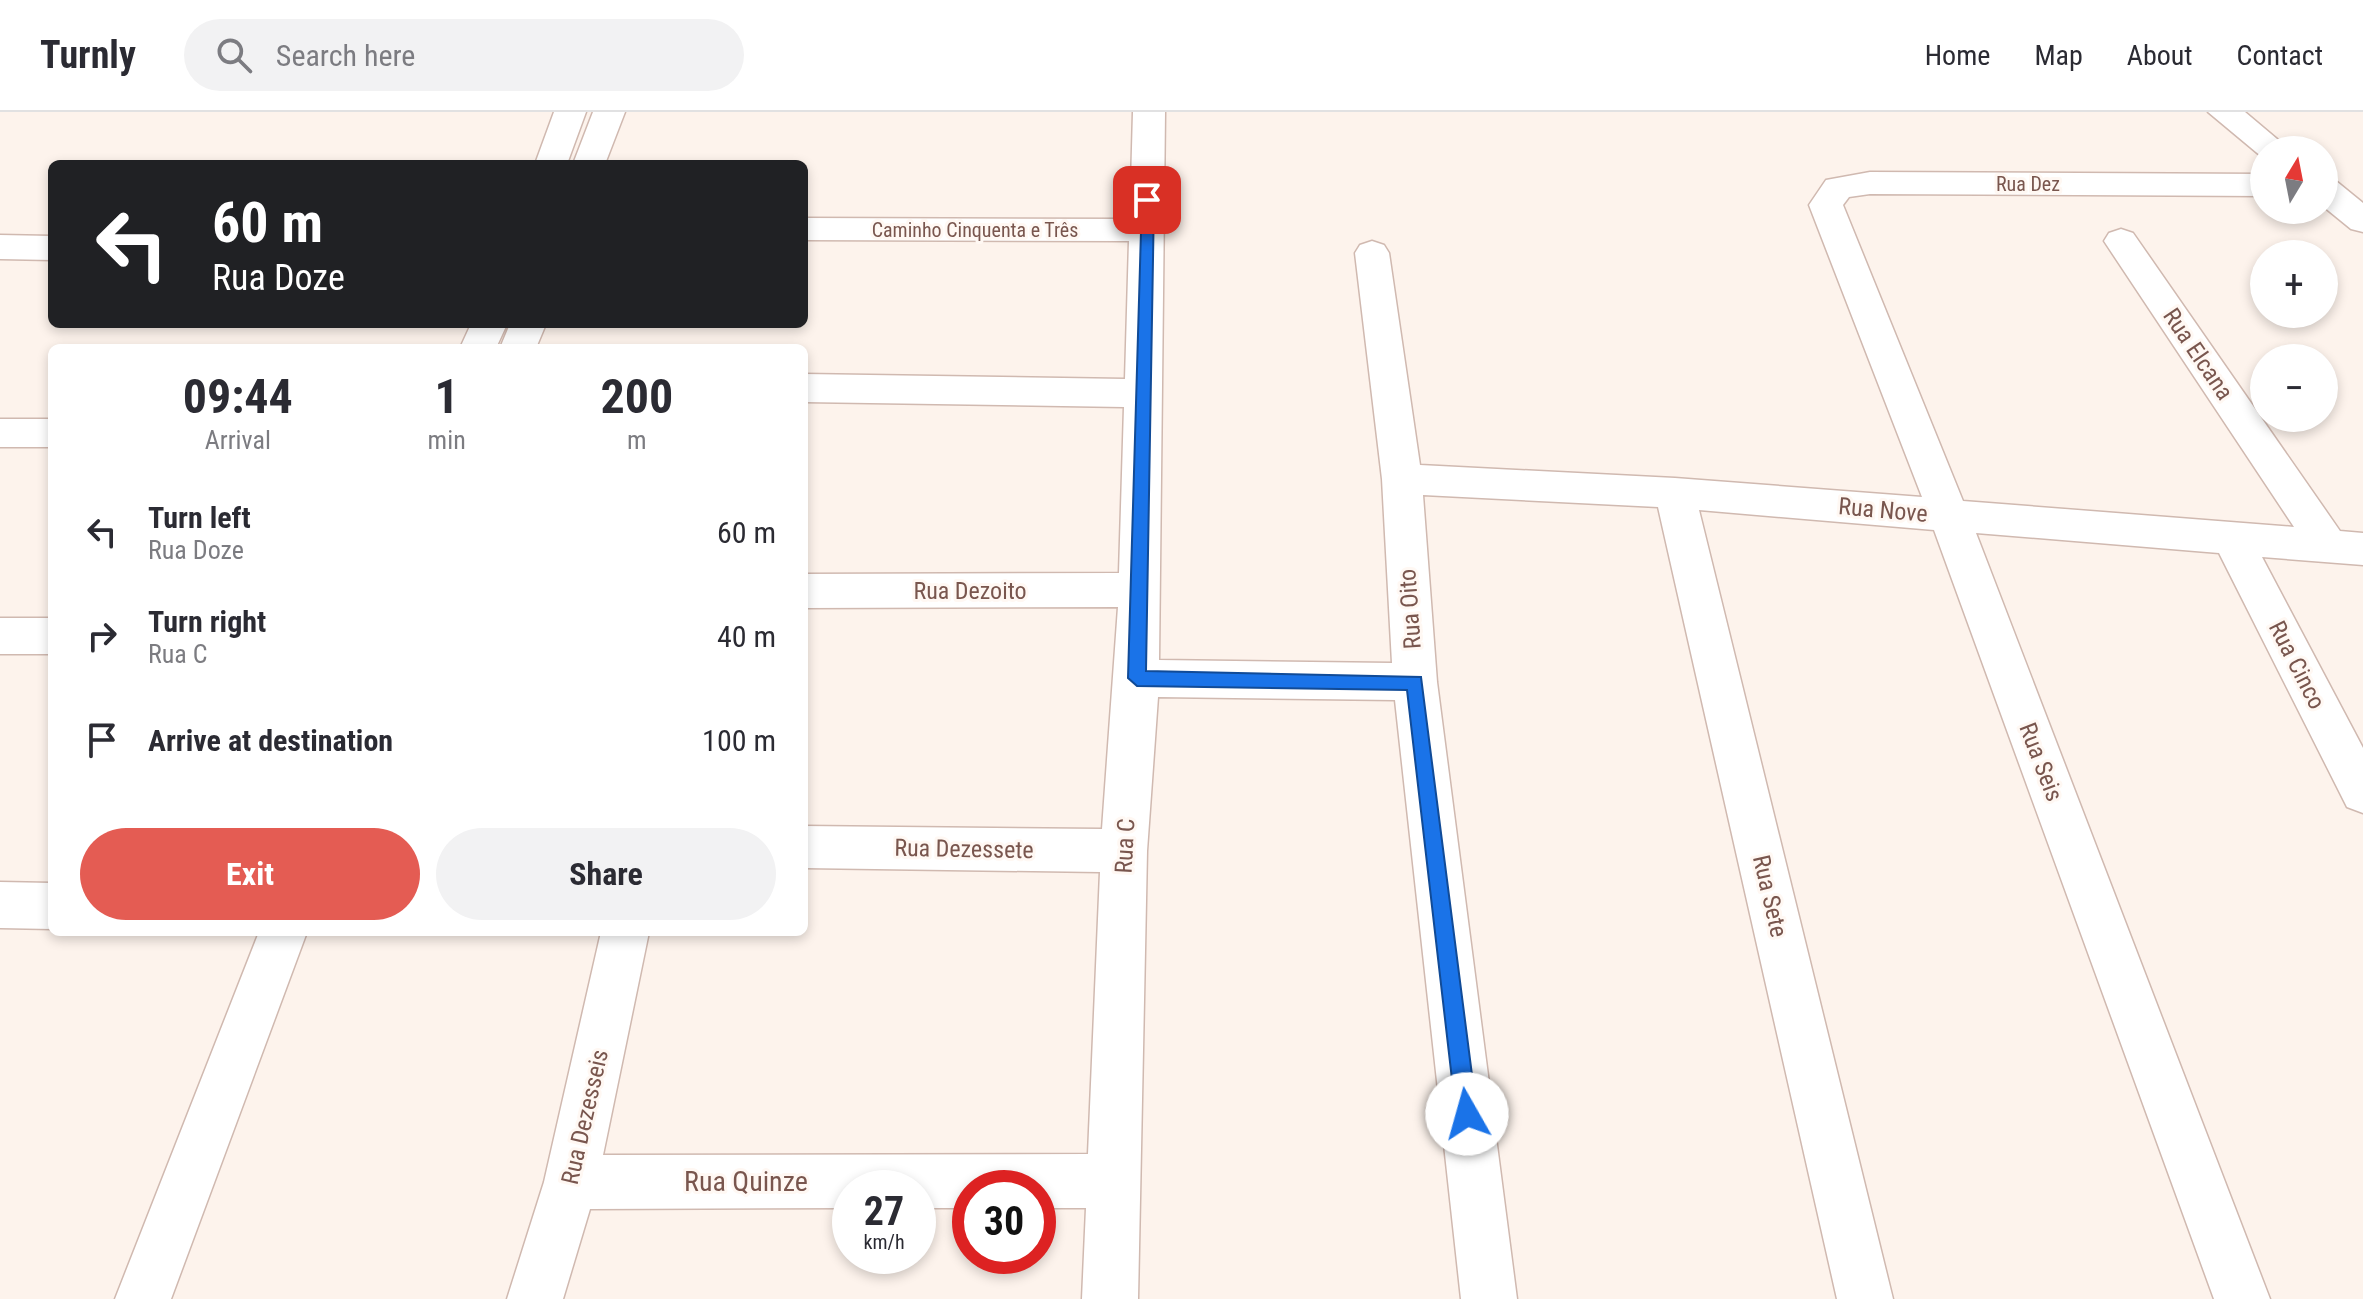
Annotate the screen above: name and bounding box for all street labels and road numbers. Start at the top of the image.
street label: Rua Dez [1996,172,2060,196]
street label: Caminho Cinquenta e Três [872,218,1078,242]
street label: Rua Elcana [2157,303,2239,405]
street label: Rua Nove [1837,492,1929,528]
street label: Rua Oito [1393,568,1427,650]
street label: Rua Dezoito [913,577,1027,605]
street label: Rua Cinco [2263,616,2331,714]
street label: Rua Seis [2013,719,2069,805]
street label: Rua C [1110,818,1140,874]
street label: Rua Dezessete [894,834,1034,864]
street label: Rua Sete [1747,852,1793,940]
street label: Rua Dezesseis [556,1047,614,1187]
street label: Rua Quinze [684,1165,808,1198]

